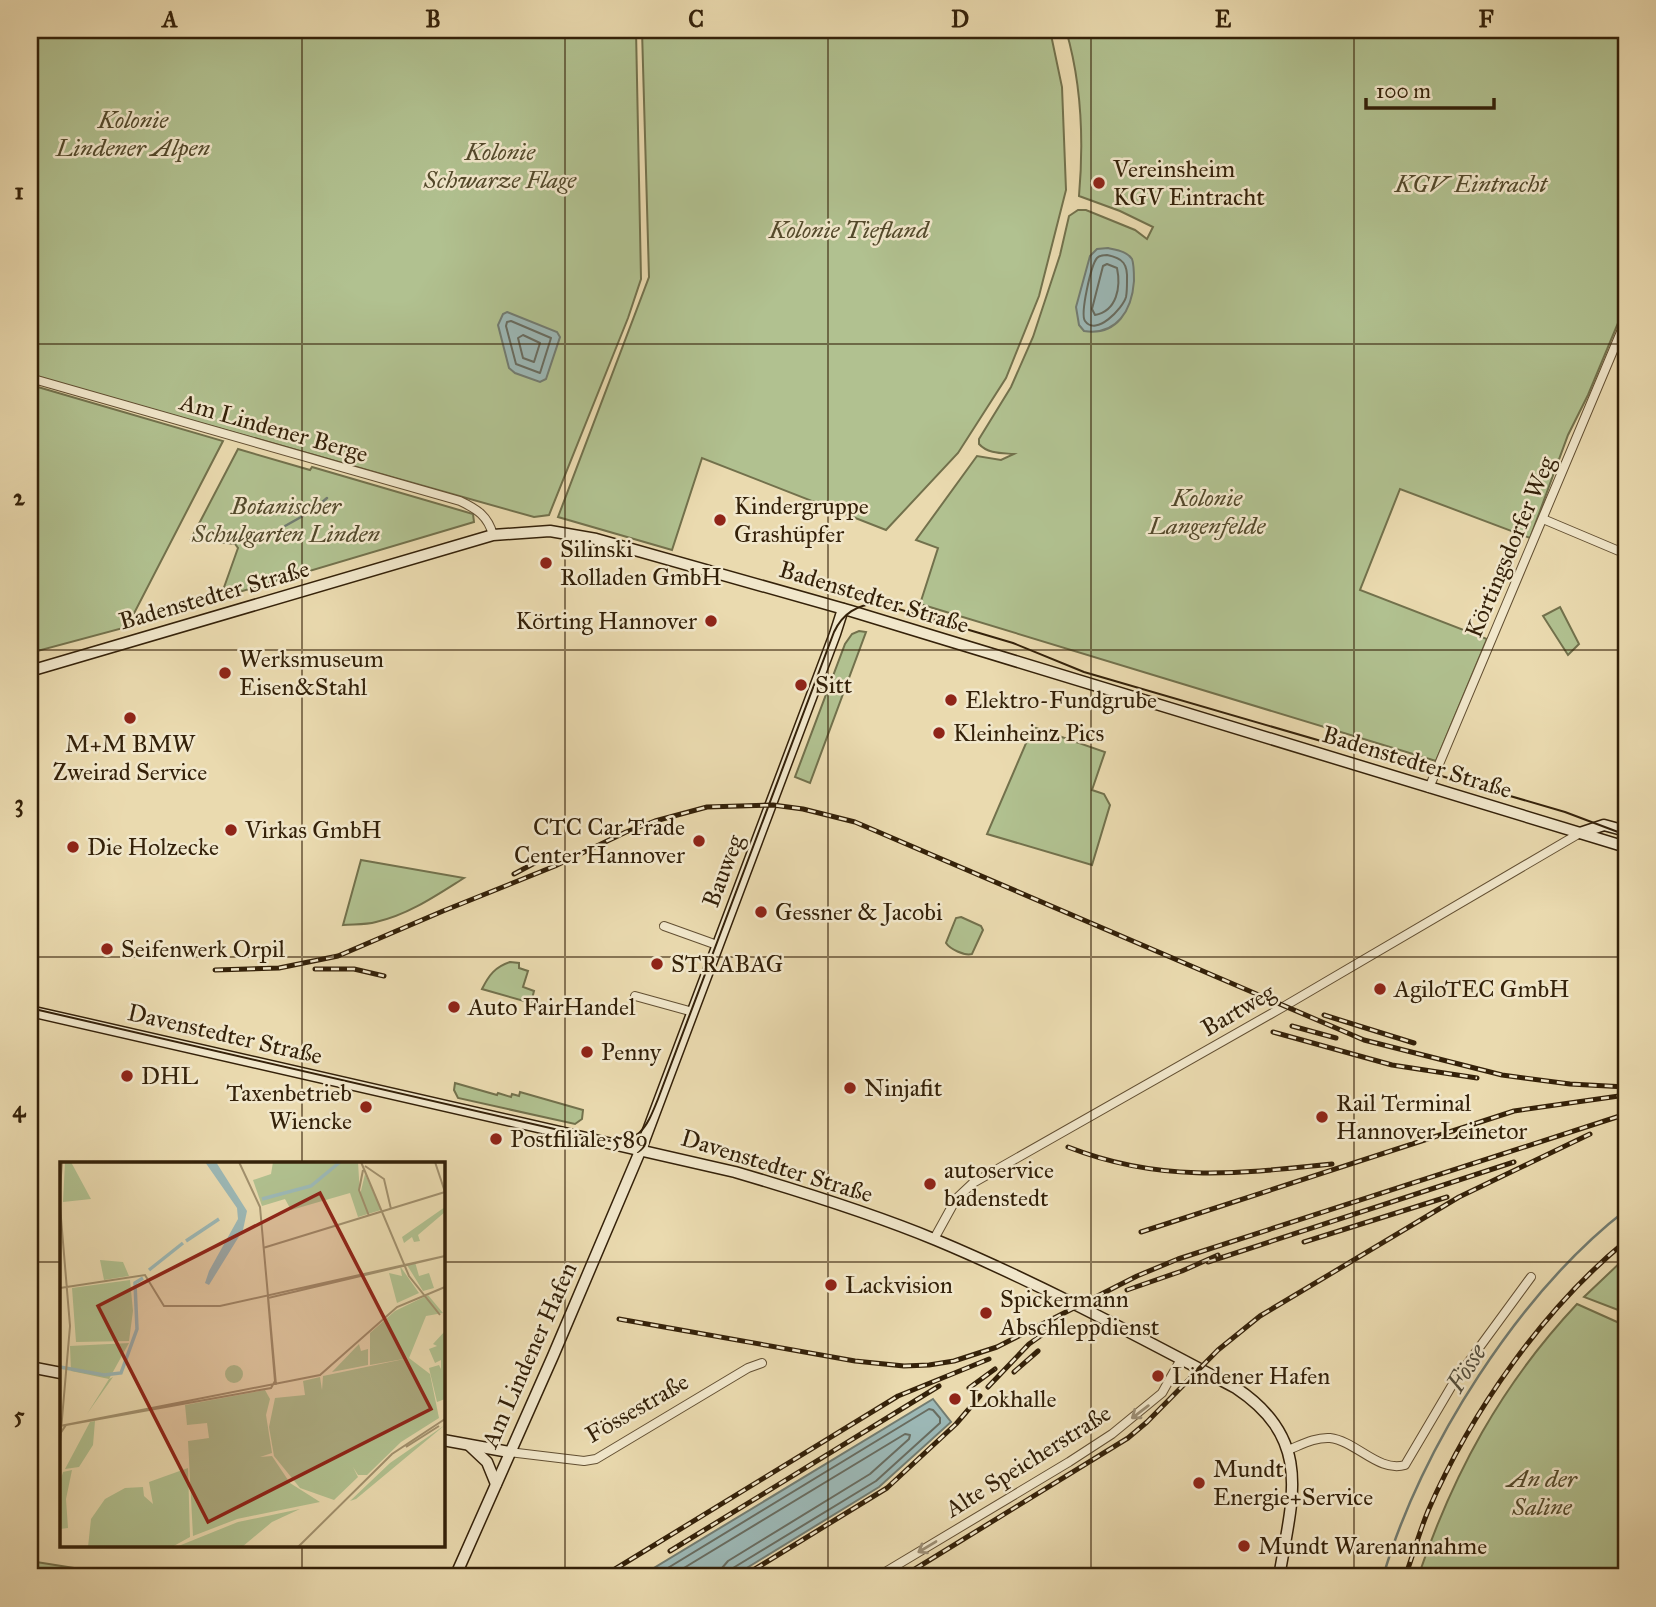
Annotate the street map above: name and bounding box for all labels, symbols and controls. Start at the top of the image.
text: A [160,5,178,33]
text: B [425,5,441,33]
text: C [688,5,704,33]
text: D [951,5,969,33]
text: E [1215,5,1232,33]
text: F [1478,5,1494,33]
scale bar [1366,66,1493,110]
text: 100 m [1376,78,1431,104]
park label: Kolonie Lindener Alpen [55,105,210,163]
park label: Kolonie Schwarze Flage [423,137,577,195]
place label: Vereinsheim KGV Eintracht [1112,154,1265,212]
park label: KGV Eintracht [1394,169,1548,199]
marker: Vereinsheim KGV Eintracht [1091,175,1107,191]
text: 1 [14,177,24,205]
park label: Kolonie Tiefland [768,215,930,246]
street label: Am Lindener Berge [176,387,371,469]
street label: Körtingsdorfer Weg [1458,451,1562,642]
text: 2 [13,483,25,511]
park label: Kolonie Langenfelde [1148,483,1266,541]
park label: Botanischer Schulgarten Linden [191,491,380,549]
place label: Kindergruppe Grashüpfer [734,491,869,549]
marker: Kindergruppe Grashüpfer [712,512,728,528]
place label: Silinski Rolladen GmbH [560,534,722,592]
street label: Badenstedter Straße [115,553,313,637]
street label: Badenstedter Straße [776,554,972,640]
marker: Silinski Rolladen GmbH [538,555,554,571]
place label: Körting Hannover [516,606,697,636]
marker: Körting Hannover [703,613,719,629]
place label: Werksmuseum Eisen&Stahl [239,644,384,702]
marker: Werksmuseum Eisen&Stahl [217,665,233,681]
place label: Sitt [815,670,853,700]
marker: Sitt [793,677,809,693]
place label: Elektro-Fundgrube [965,685,1157,715]
marker: Elektro-Fundgrube [943,692,959,708]
marker: M+M BMW Zweirad Service [122,710,138,726]
place label: Kleinheinz Pics [953,718,1104,748]
street label: Badenstedter Straße [1319,719,1515,805]
marker: Kleinheinz Pics [931,725,947,741]
place label: M+M BMW Zweirad Service [53,729,207,787]
text: 3 [14,789,24,818]
place label: CTC Car Trade Center Hannover [514,812,685,870]
place label: Virkas GmbH [244,815,382,845]
marker: Virkas GmbH [223,822,239,838]
street label: Bauweg [695,830,751,912]
place label: Die Holzecke [87,832,219,862]
marker: CTC Car Trade Center Hannover [691,833,707,849]
marker: Die Holzecke [65,839,81,855]
place label: Gessner & Jacobi [775,897,943,927]
marker: Gessner & Jacobi [753,904,769,920]
place label: Seifenwerk Orpil [121,934,286,964]
marker: Seifenwerk Orpil [99,941,115,957]
place label: STRABAG [671,949,783,979]
marker: STRABAG [649,956,665,972]
place label: AgiloTEC GmbH [1393,974,1569,1004]
street label: Bartweg [1196,977,1281,1043]
marker: AgiloTEC GmbH [1372,981,1388,997]
place label: Auto FairHandel [467,992,636,1022]
street label: Davenstedter Straße [125,997,325,1071]
marker: Auto FairHandel [446,999,462,1015]
place label: Penny [601,1037,662,1067]
marker: Penny [579,1044,595,1060]
place label: DHL [141,1061,198,1091]
marker: DHL [119,1068,135,1084]
place label: Ninjafit [864,1073,943,1103]
place label: Taxenbetrieb Wiencke [226,1078,352,1136]
marker: Ninjafit [842,1080,858,1096]
place label: Rail Terminal Hannover Leinetor [1336,1088,1527,1146]
text: 4 [13,1095,27,1123]
marker: Taxenbetrieb Wiencke [358,1099,374,1115]
marker: Rail Terminal Hannover Leinetor [1314,1109,1330,1125]
street label: Davenstedter Straße [678,1123,876,1209]
place label: Postfiliale 589 [510,1124,648,1154]
marker: Postfiliale 589 [488,1131,504,1147]
place label: autoservice badenstedt [944,1155,1054,1213]
inset map [60,1162,444,1548]
marker: autoservice badenstedt [922,1176,938,1192]
street label: Am Lindener Hafen [474,1258,583,1453]
place label: Lackvision [845,1270,953,1300]
marker: Lackvision [823,1277,839,1293]
place label: Spickermann Abschleppdienst [999,1284,1160,1342]
marker: Spickermann Abschleppdienst [978,1305,994,1321]
water label: Fösse [1438,1337,1494,1399]
place label: Lindener Hafen [1172,1361,1330,1391]
street label: Fössestraße [580,1366,694,1450]
marker: Lindener Hafen [1150,1368,1166,1384]
place label: Lokhalle [969,1384,1056,1414]
marker: Lokhalle [947,1391,963,1407]
street label: Alte Speicherstraße [939,1398,1116,1525]
text: 5 [14,1401,25,1429]
one-way arrow [1131,1405,1150,1420]
place label: Mundt Energie+Service [1213,1454,1373,1512]
park label: An der Saline [1504,1464,1579,1522]
marker: Mundt Energie+Service [1191,1475,1207,1491]
place label: Mundt Warenannahme [1258,1531,1487,1561]
marker: Mundt Warenannahme [1236,1538,1252,1554]
one-way arrow [918,1540,938,1554]

